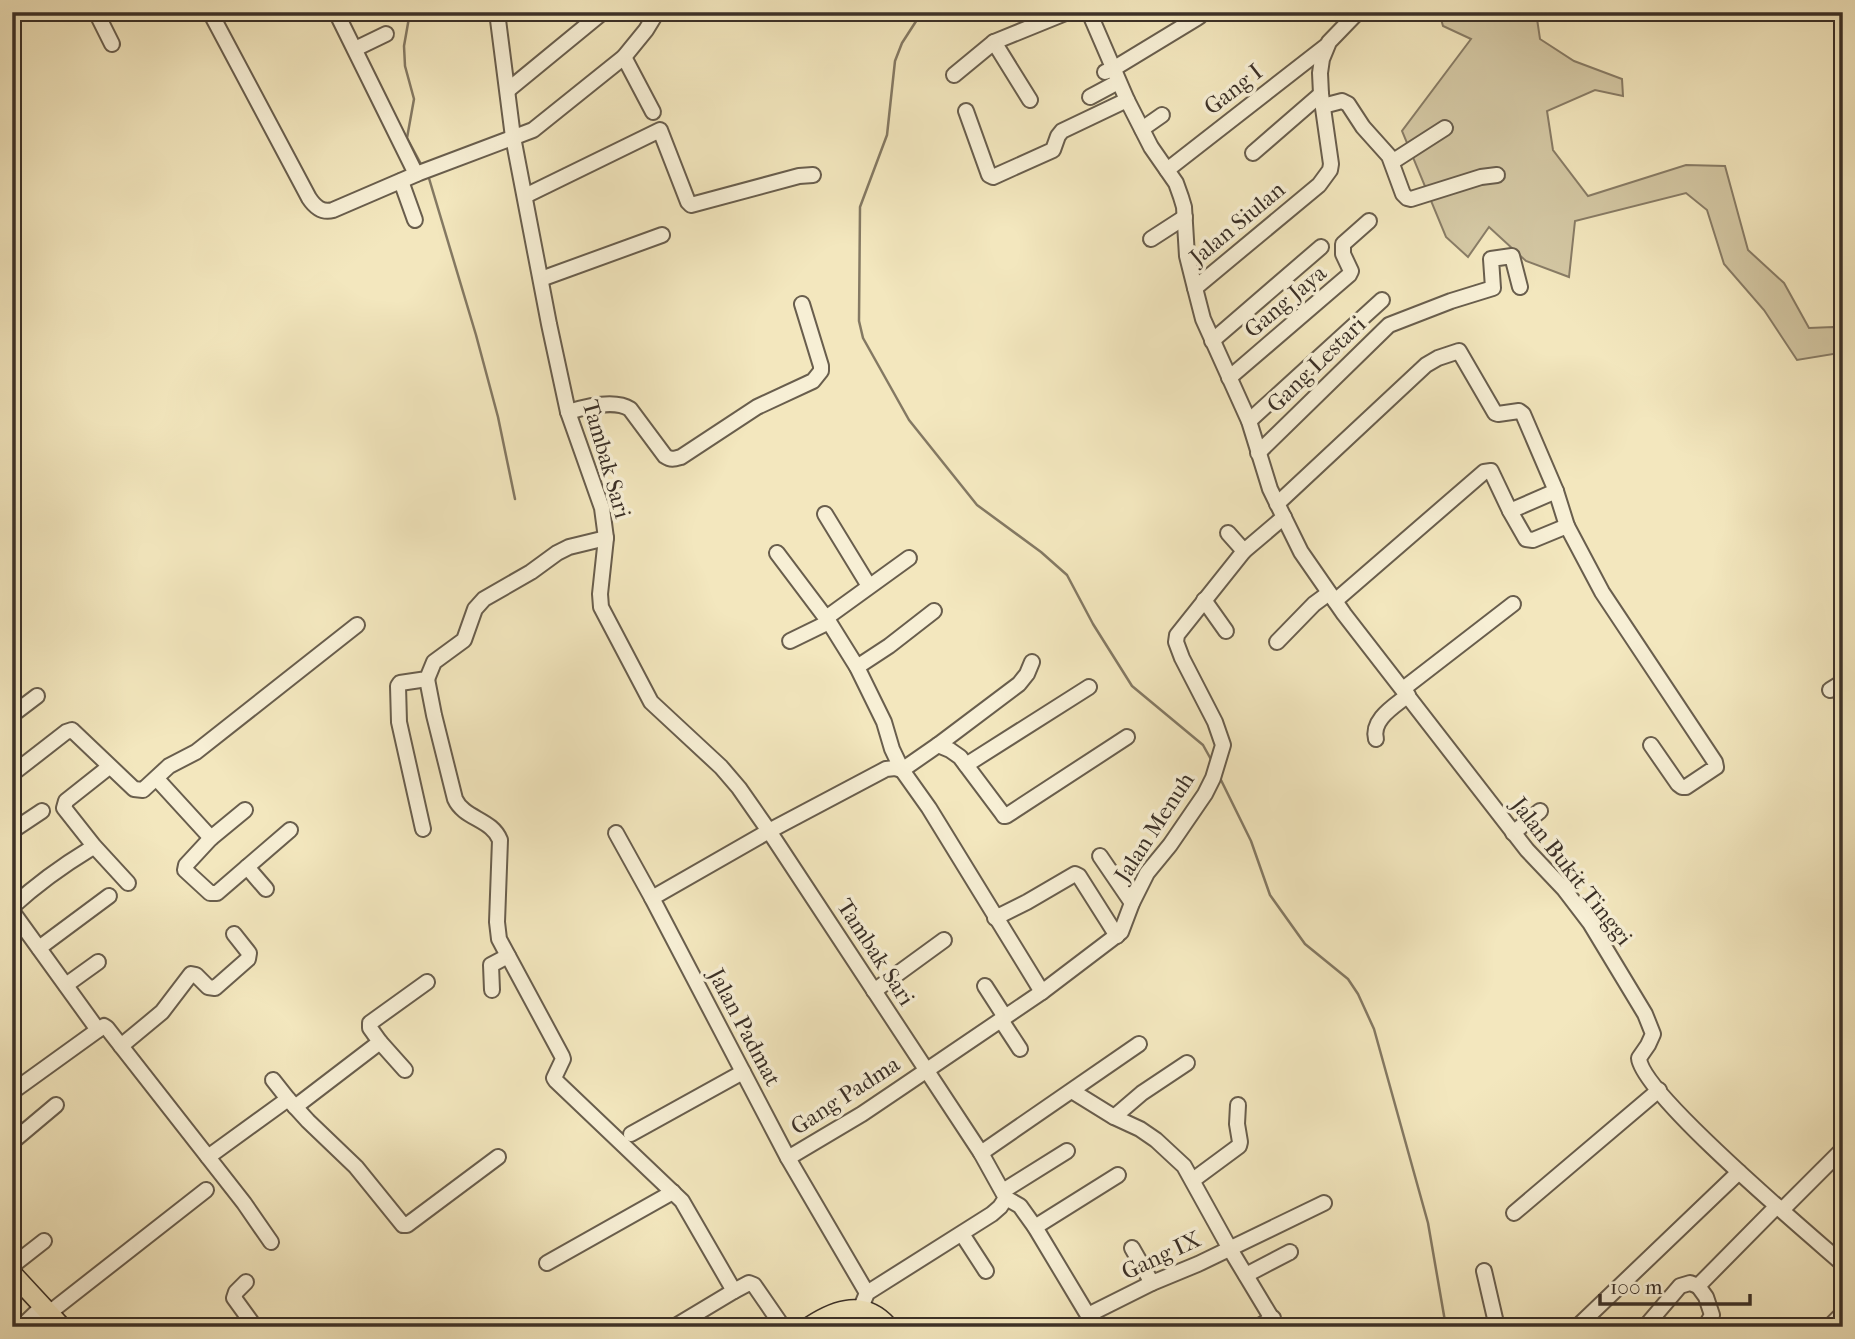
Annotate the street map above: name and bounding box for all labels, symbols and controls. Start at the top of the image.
street label: Gang I [1199,58,1268,120]
street label: Jalan Siulan [1183,175,1291,272]
street label: Gang Jaya [1239,259,1332,343]
street label: Gang Lestari [1261,310,1371,418]
street label: Tambak Sari [577,397,636,522]
street label: Jalan Menuh [1108,767,1200,889]
street label: Jalan Bukit Tinggi [1504,790,1638,951]
street label: Tambak Sari [831,894,920,1011]
street label: Jalan Padmat [701,962,787,1090]
street label: Gang Padma [786,1050,905,1141]
street label: Gang IX [1117,1225,1205,1286]
scale bar [1600,1262,1750,1306]
text: 100 m [1610,1275,1663,1299]

